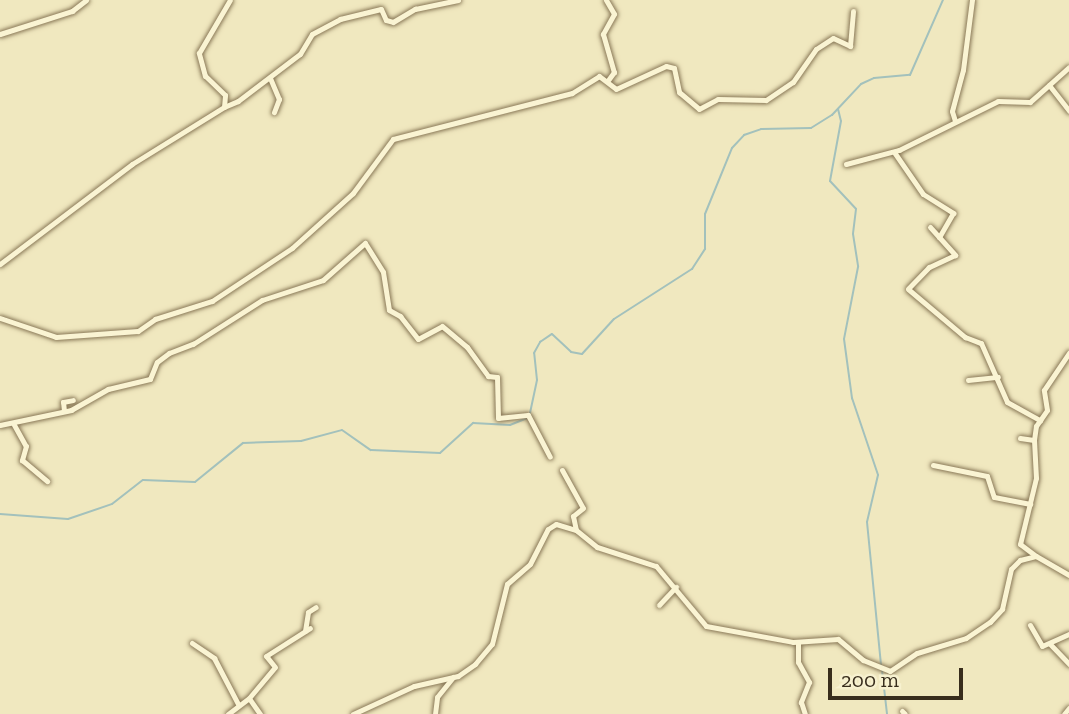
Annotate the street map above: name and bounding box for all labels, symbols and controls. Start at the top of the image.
scale bar [831,654,966,698]
text: 200 m [841,667,899,692]

